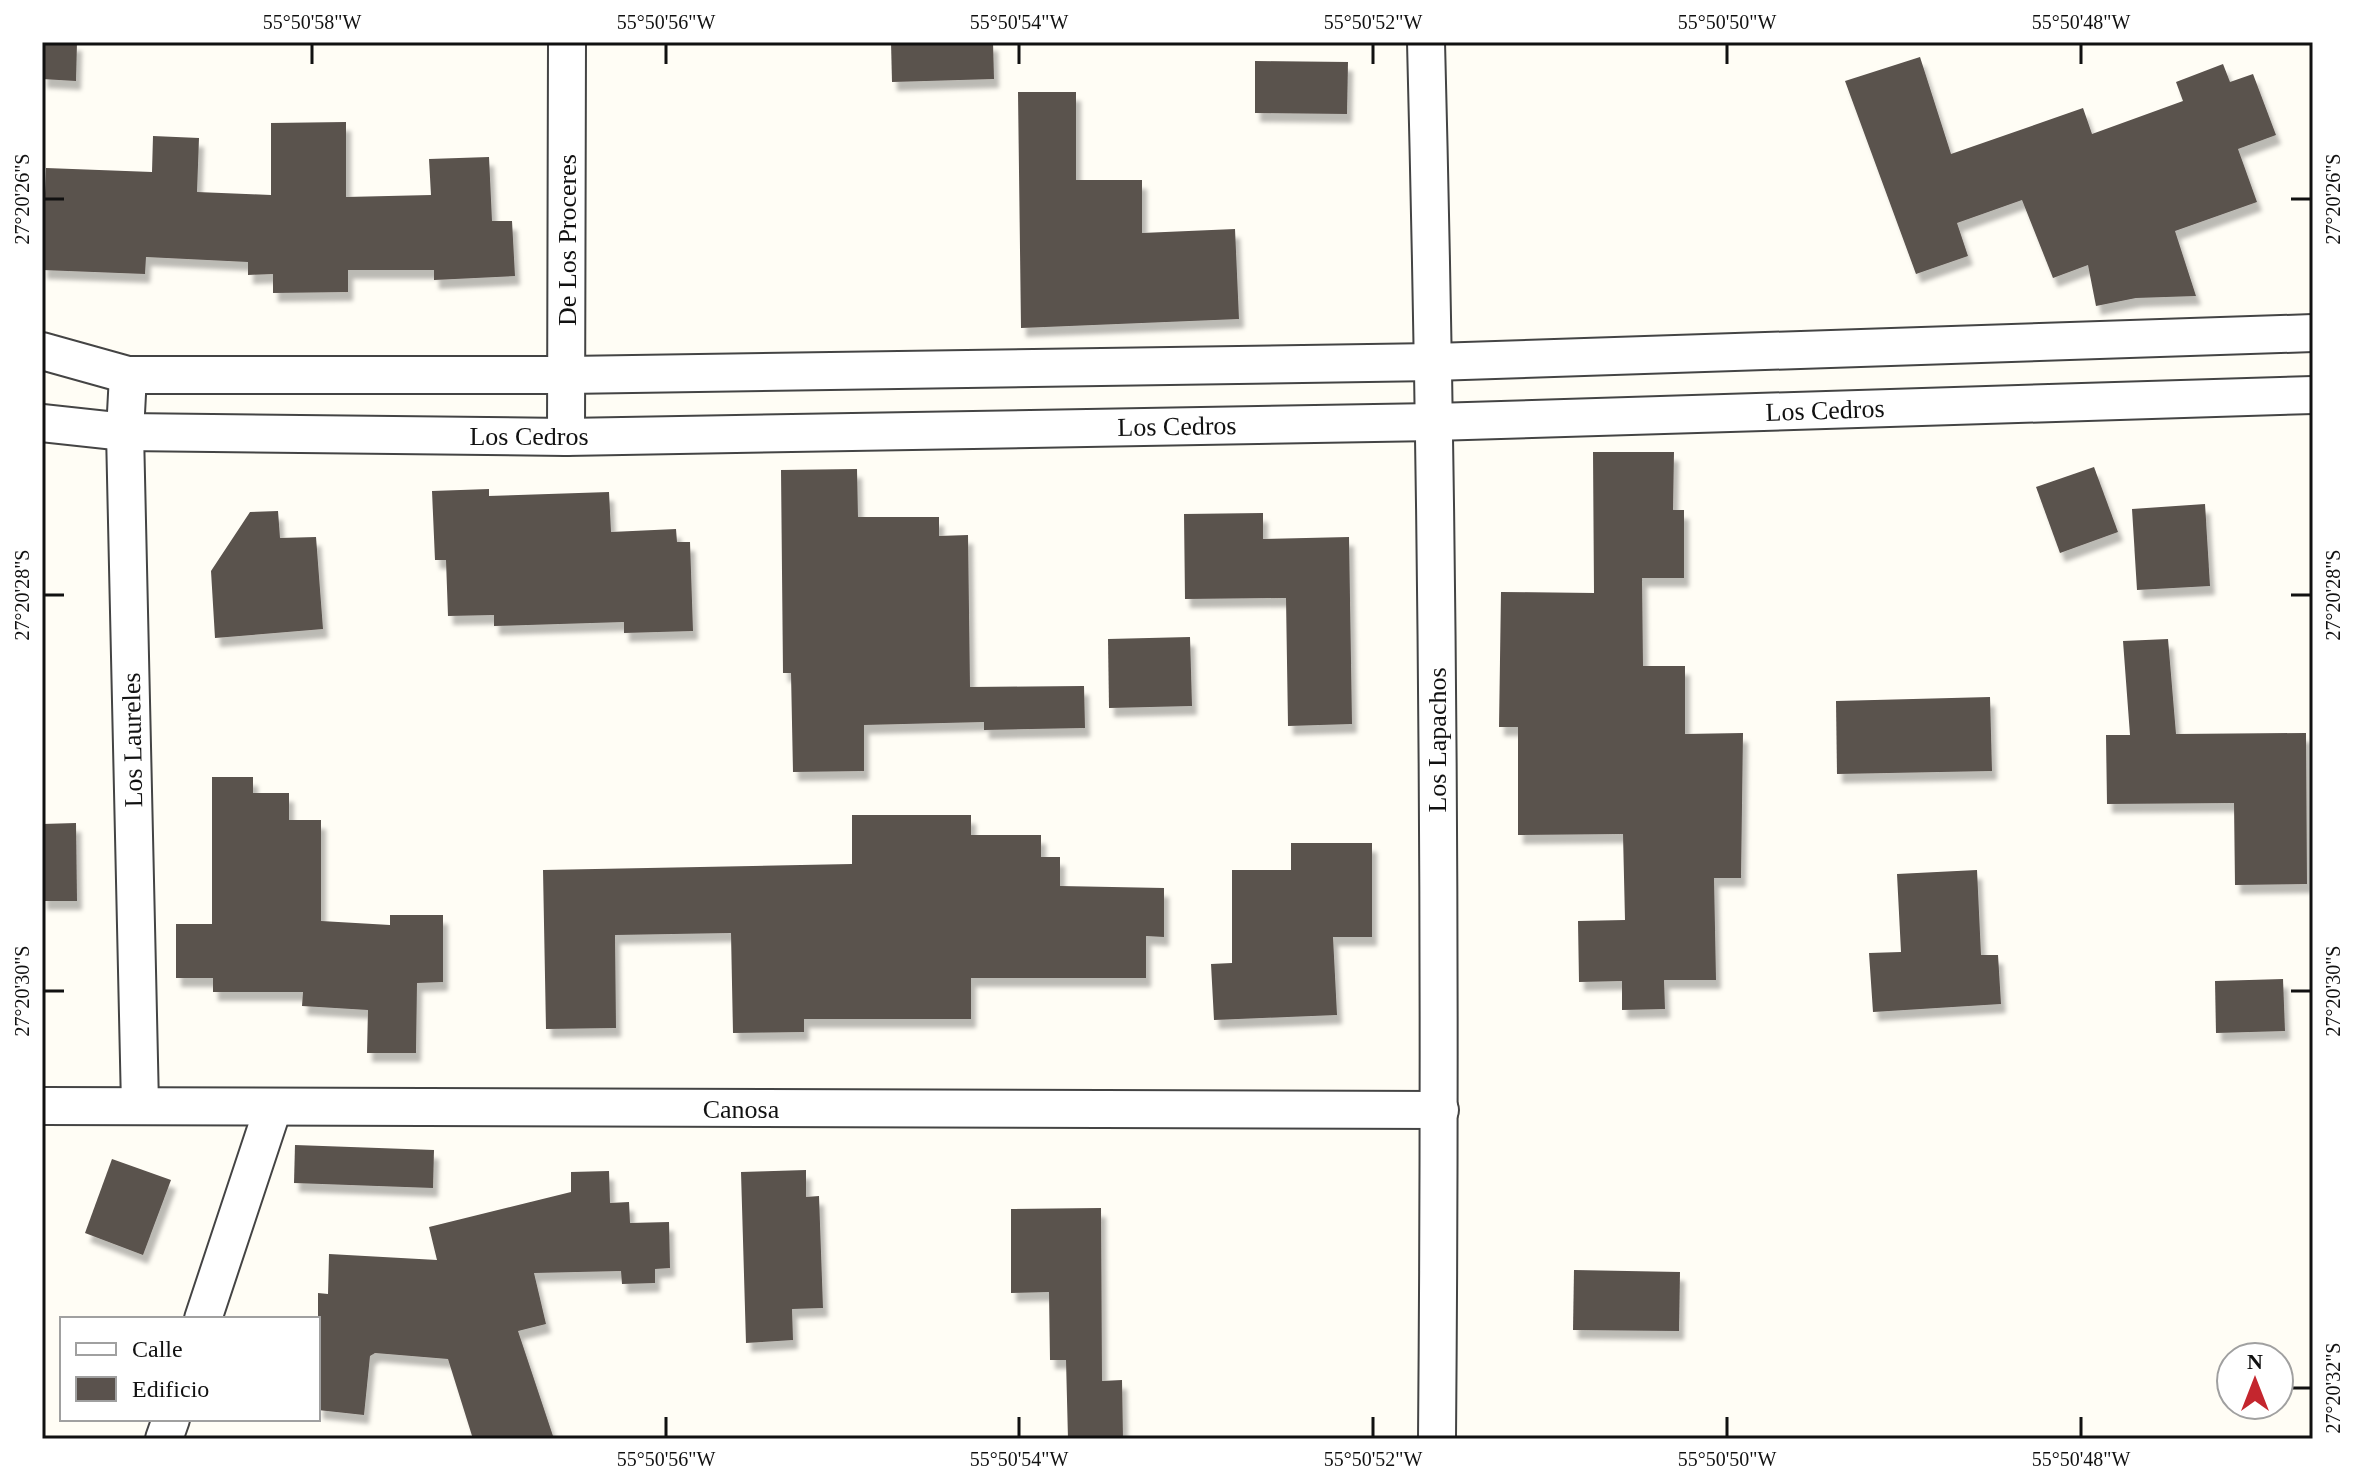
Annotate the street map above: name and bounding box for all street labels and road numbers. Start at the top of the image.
street label: De Los Proceres [553,154,582,326]
street label: Los Cedros [1765,394,1885,427]
street label: Los Cedros [1117,411,1237,442]
street label: Los Cedros [469,422,589,451]
street label: Los Lapachos [1423,667,1452,813]
street label: Los Laureles [117,672,148,808]
street label: Canosa [703,1095,780,1124]

